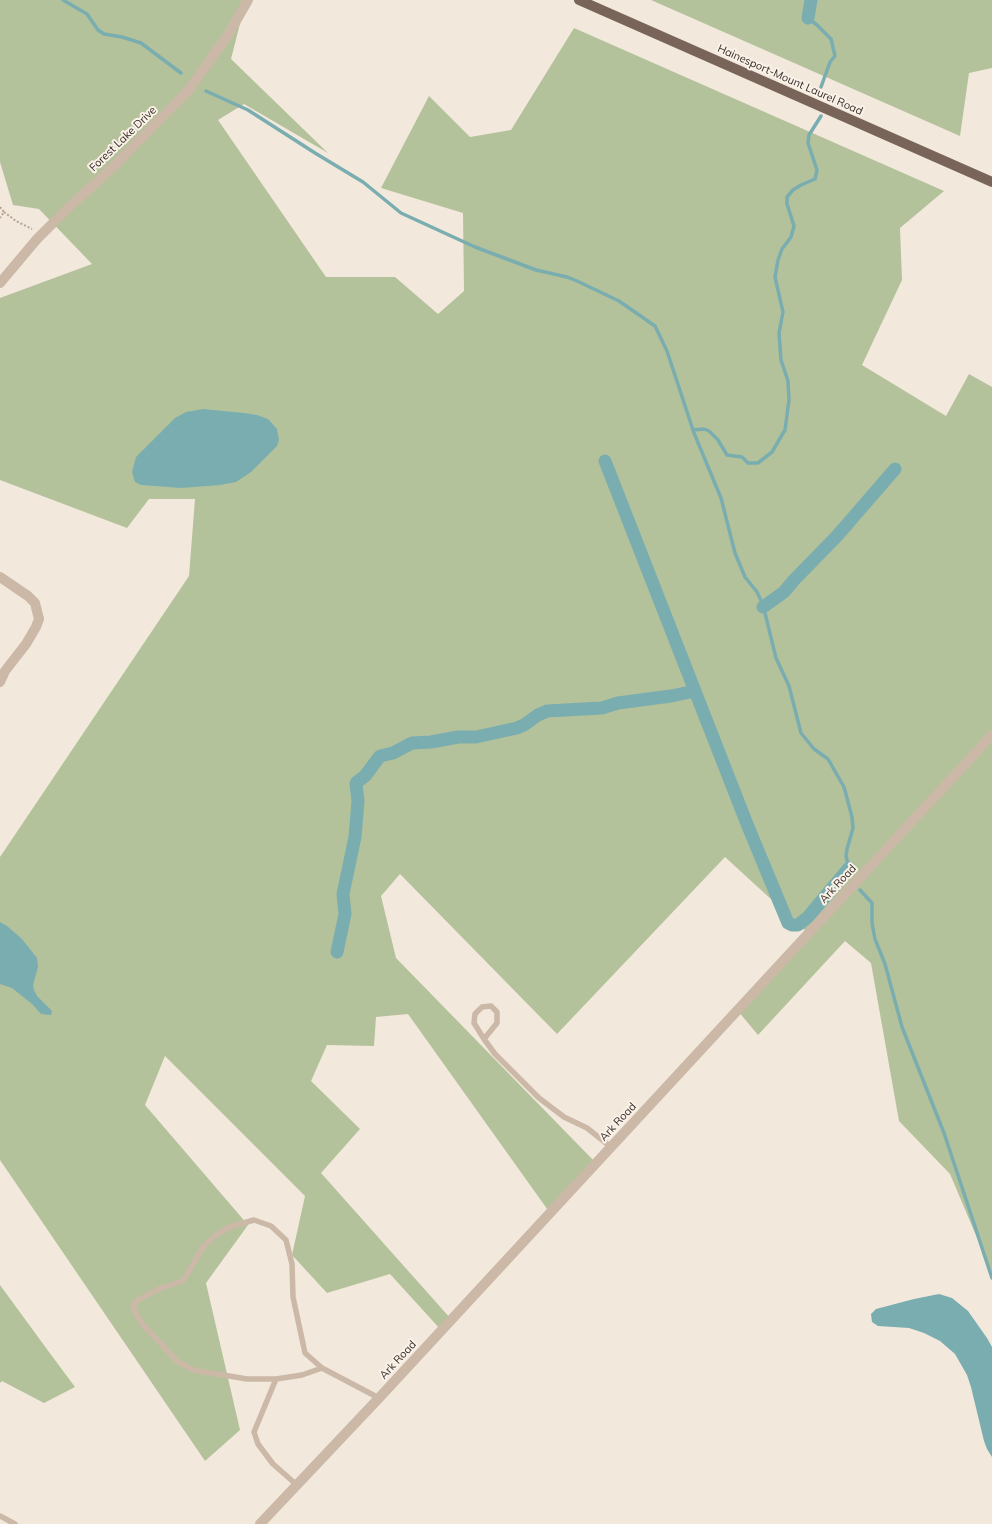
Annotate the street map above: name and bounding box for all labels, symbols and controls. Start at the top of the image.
street label: Hainesport-Mount Laurel Road [715,42,865,118]
street label: Forest Lake Drive [87,104,159,174]
street label: Ark Road [817,862,859,906]
street label: Ark Road [597,1100,639,1144]
street label: Ark Road [377,1338,419,1382]

